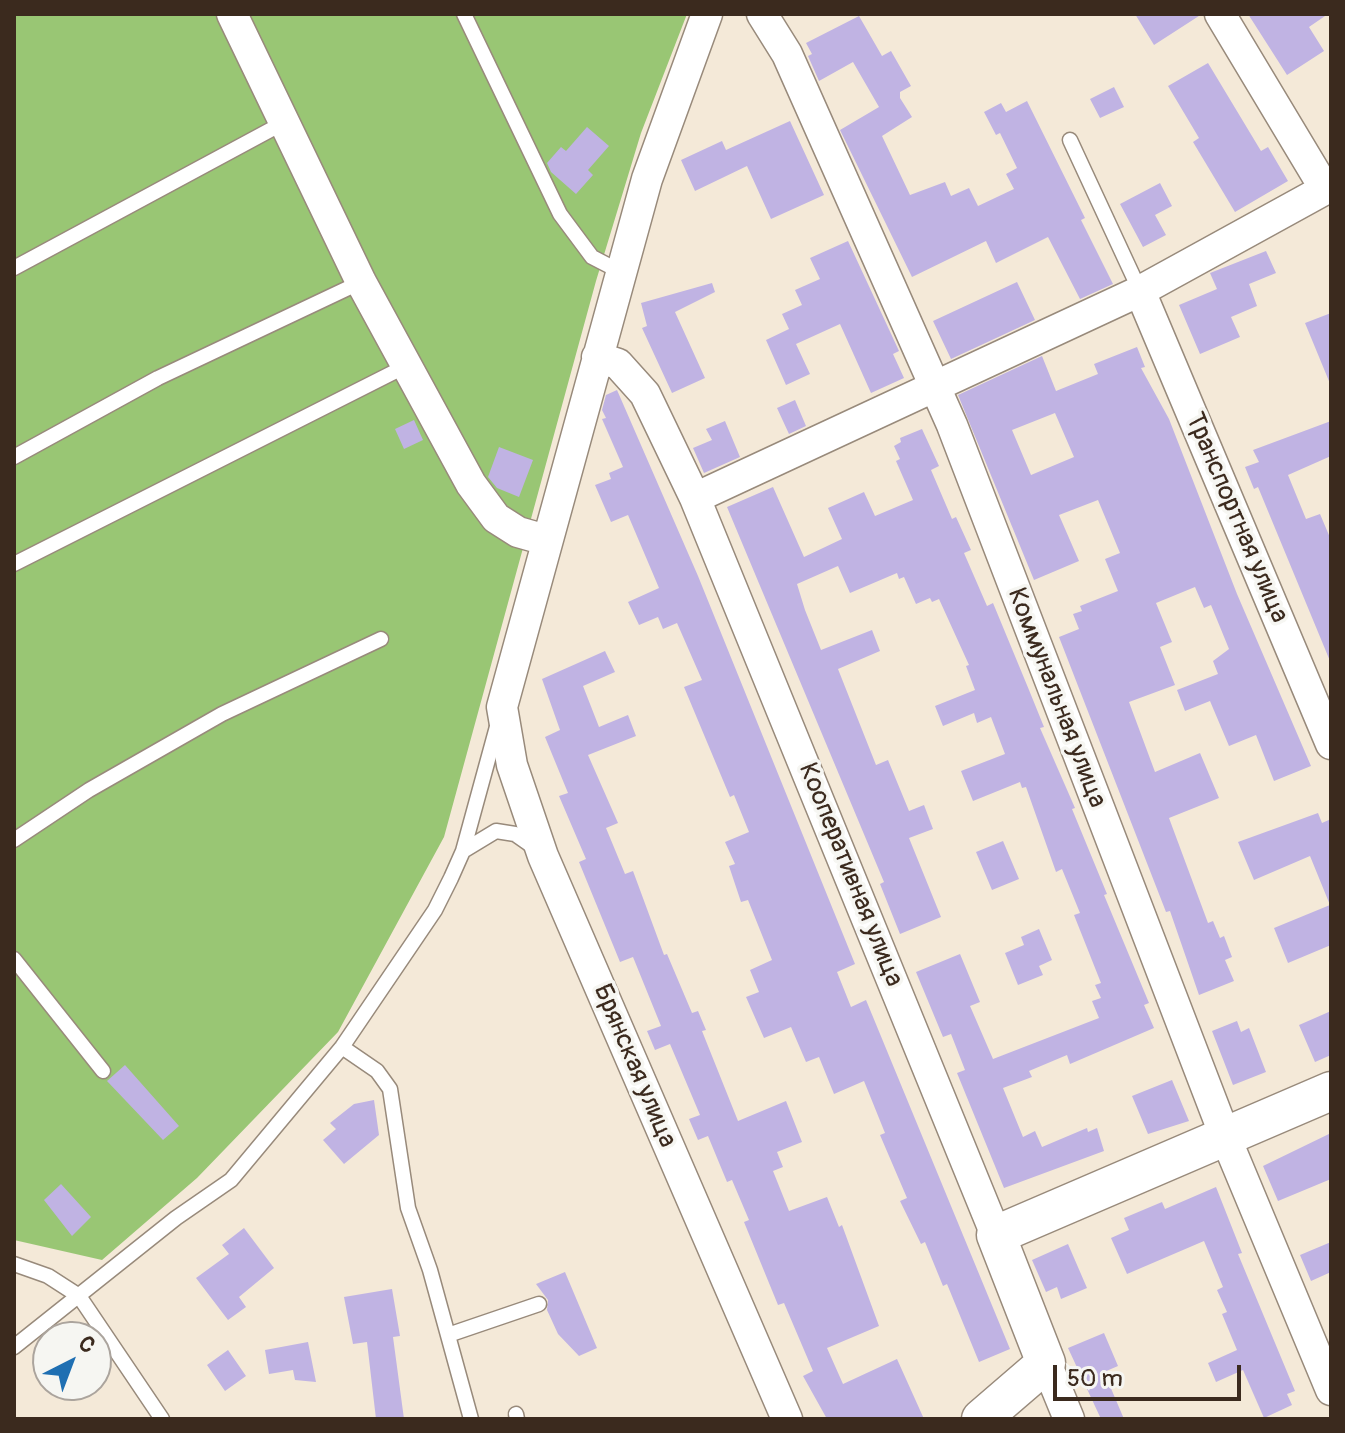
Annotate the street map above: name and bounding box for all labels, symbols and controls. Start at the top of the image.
street label: Транспортная улица [1178,408,1294,628]
street label: Коммунальная улица [1000,584,1112,812]
street label: Кооперативная улица [791,759,909,991]
street label: Брянская улица [586,980,682,1152]
north arrow [32,1321,112,1401]
text: С [72,1330,101,1360]
scale bar [1057,1349,1245,1399]
text: 50 m [1067,1364,1123,1393]

